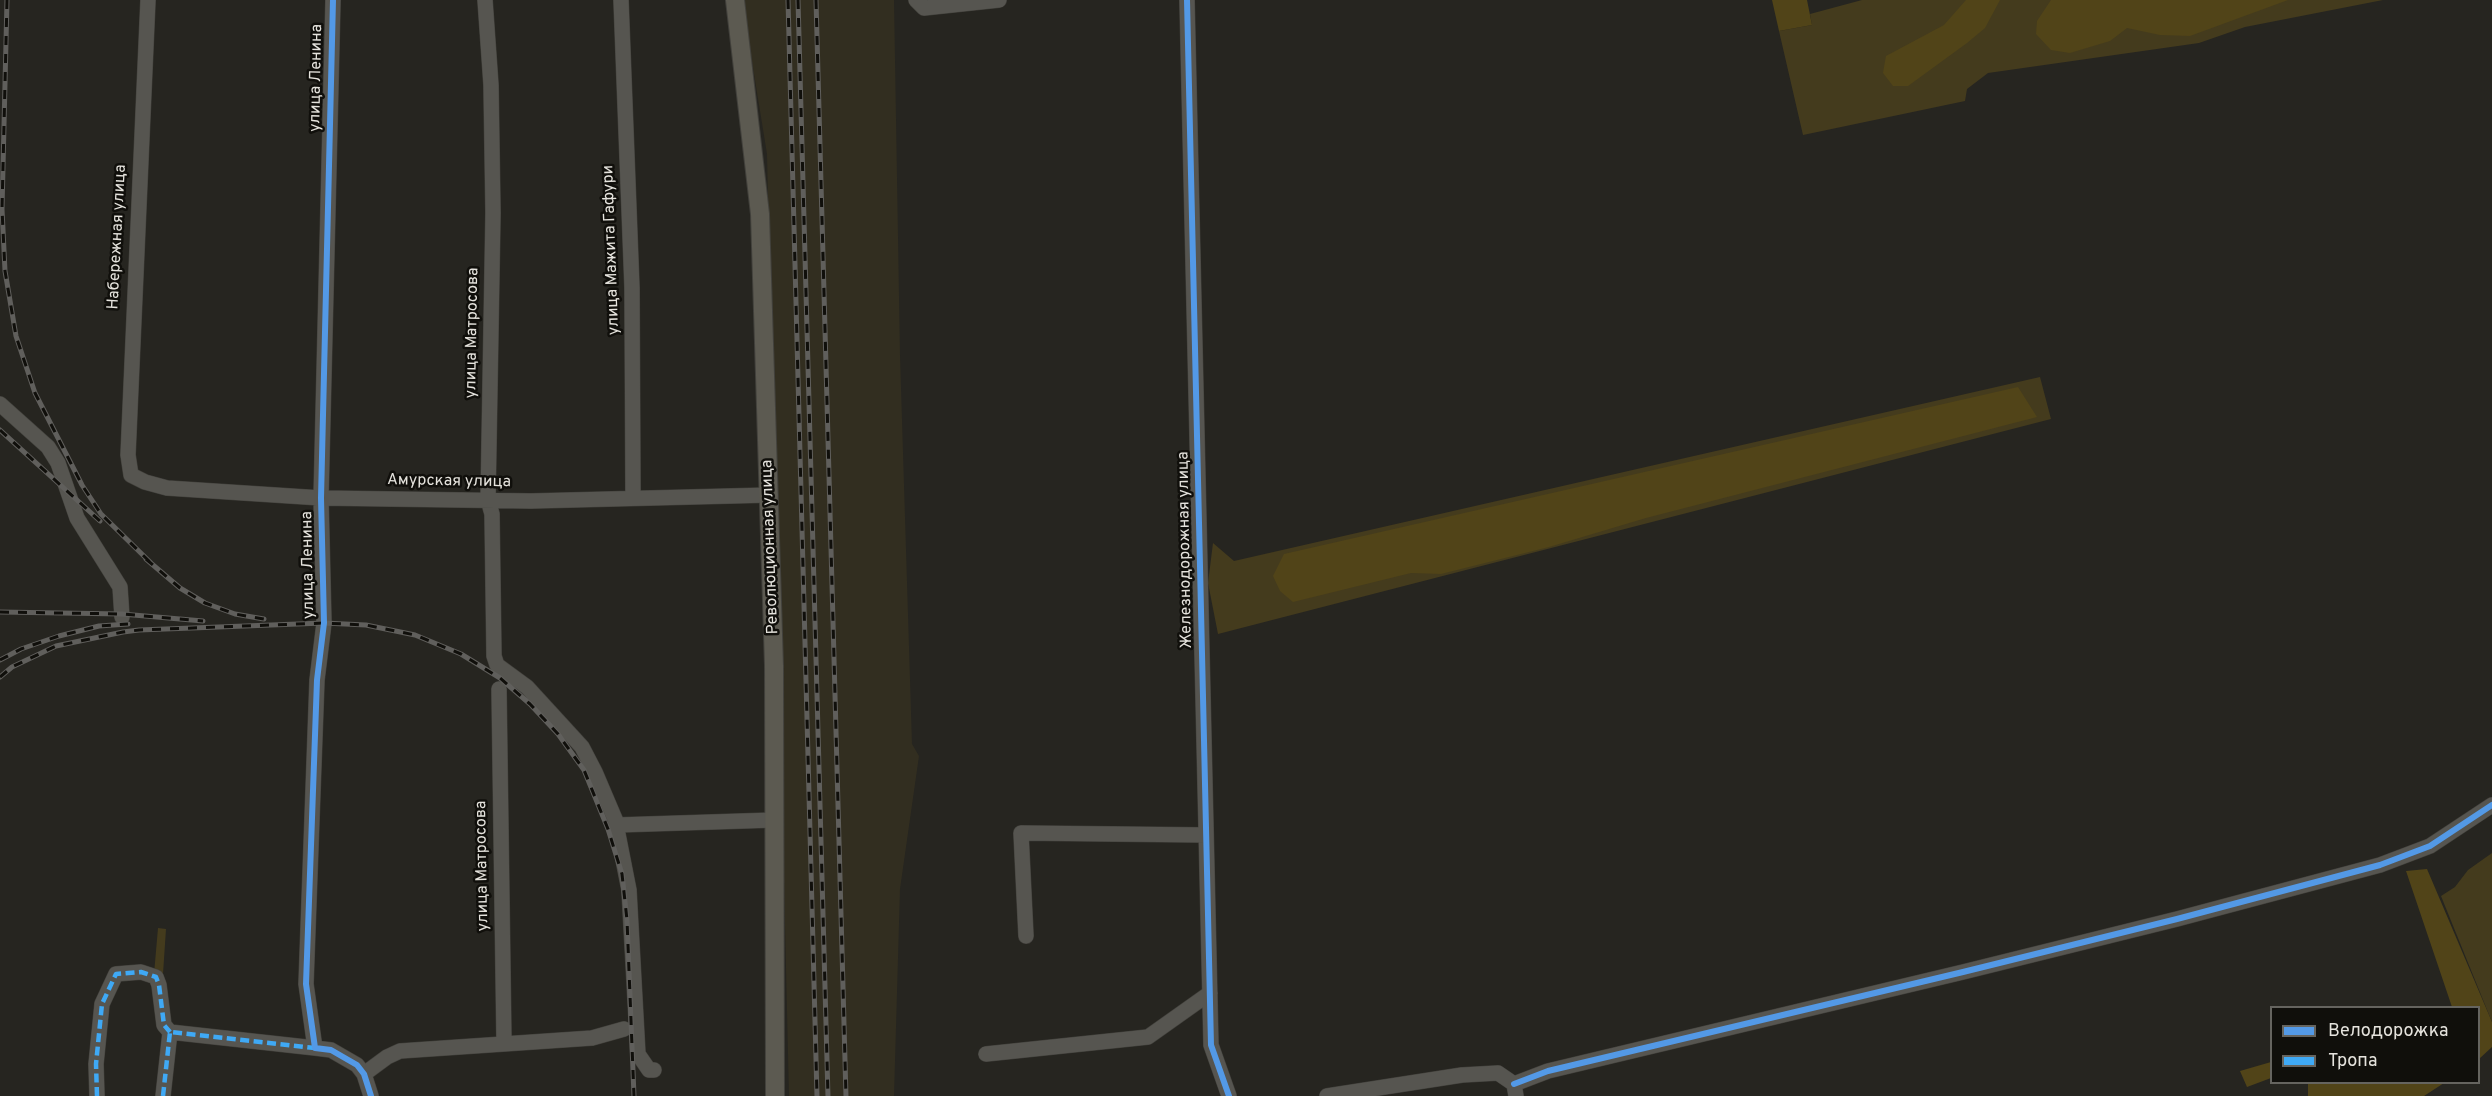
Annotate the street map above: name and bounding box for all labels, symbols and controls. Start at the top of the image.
street label: улица Ленина [306,24,328,132]
street label: Набережная улица [105,164,131,310]
street label: улица Мажита Гафури [599,165,625,335]
street label: улица Матросова [462,267,484,399]
street label: Железнодорожная улица [1175,451,1197,649]
street label: Революционная улица [758,459,784,635]
street label: Амурская улица [387,471,511,493]
street label: улица Ленина [298,511,320,619]
street label: улица Матросова [472,800,494,932]
legend [2270,1006,2480,1084]
text: Велодорожка [2328,1020,2448,1043]
text: Тропа [2328,1050,2377,1073]

